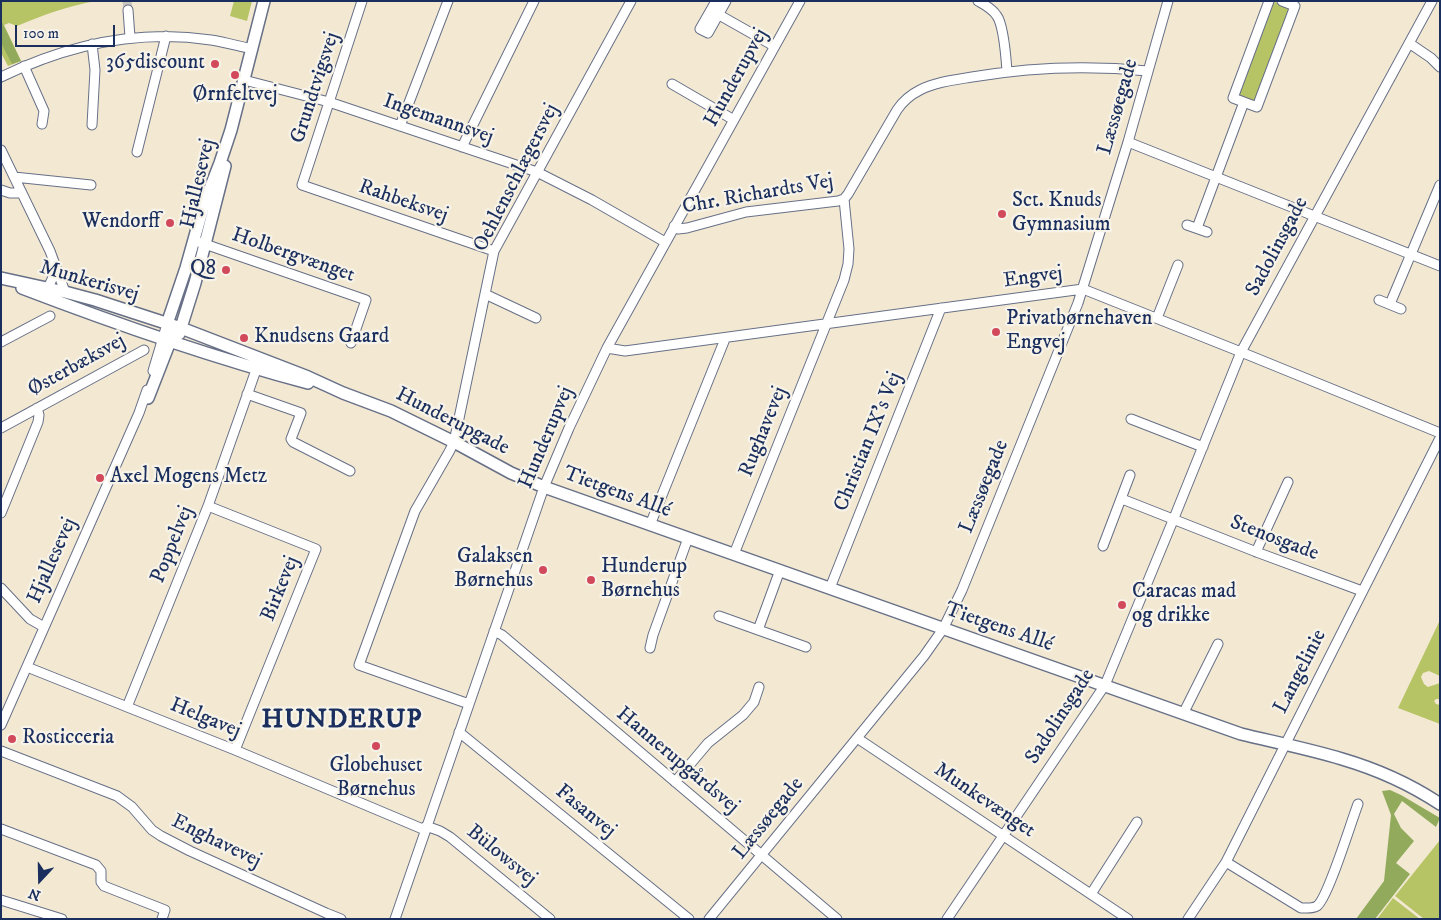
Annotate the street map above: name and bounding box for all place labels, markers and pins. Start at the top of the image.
place label: 365discount [106,51,205,77]
marker: 365discount [209,58,221,70]
marker: Ørnfeltvej [229,69,241,81]
place label: Ørnfeltvej [193,83,277,109]
place label: Sct. Knuds Gymnasium [1012,189,1111,239]
marker: Sct. Knuds Gymnasium [996,208,1008,220]
place label: Wendorff [82,210,160,236]
marker: Wendorff [164,217,176,229]
place label: Q8 [190,257,216,283]
marker: Q8 [220,264,232,276]
place label: Privatbørnehaven Engvej [1006,307,1152,357]
place label: Knudsens Gaard [254,325,389,351]
marker: Privatbørnehaven Engvej [990,326,1002,338]
marker: Knudsens Gaard [238,332,250,344]
place label: Axel Mogens Metz [110,465,267,491]
marker: Axel Mogens Metz [94,472,106,484]
place label: Galaksen Børnehus [454,545,533,595]
place label: Hunderup Børnehus [601,555,687,605]
marker: Galaksen Børnehus [537,564,549,576]
marker: Hunderup Børnehus [585,574,597,586]
place label: Caracas mad og drikke [1132,580,1236,630]
marker: Caracas mad og drikke [1116,599,1128,611]
place label: Rosticceria [22,726,114,752]
marker: Rosticceria [6,733,18,745]
marker: Globehuset Børnehus [370,740,382,752]
place label: Globehuset Børnehus [329,754,423,804]

